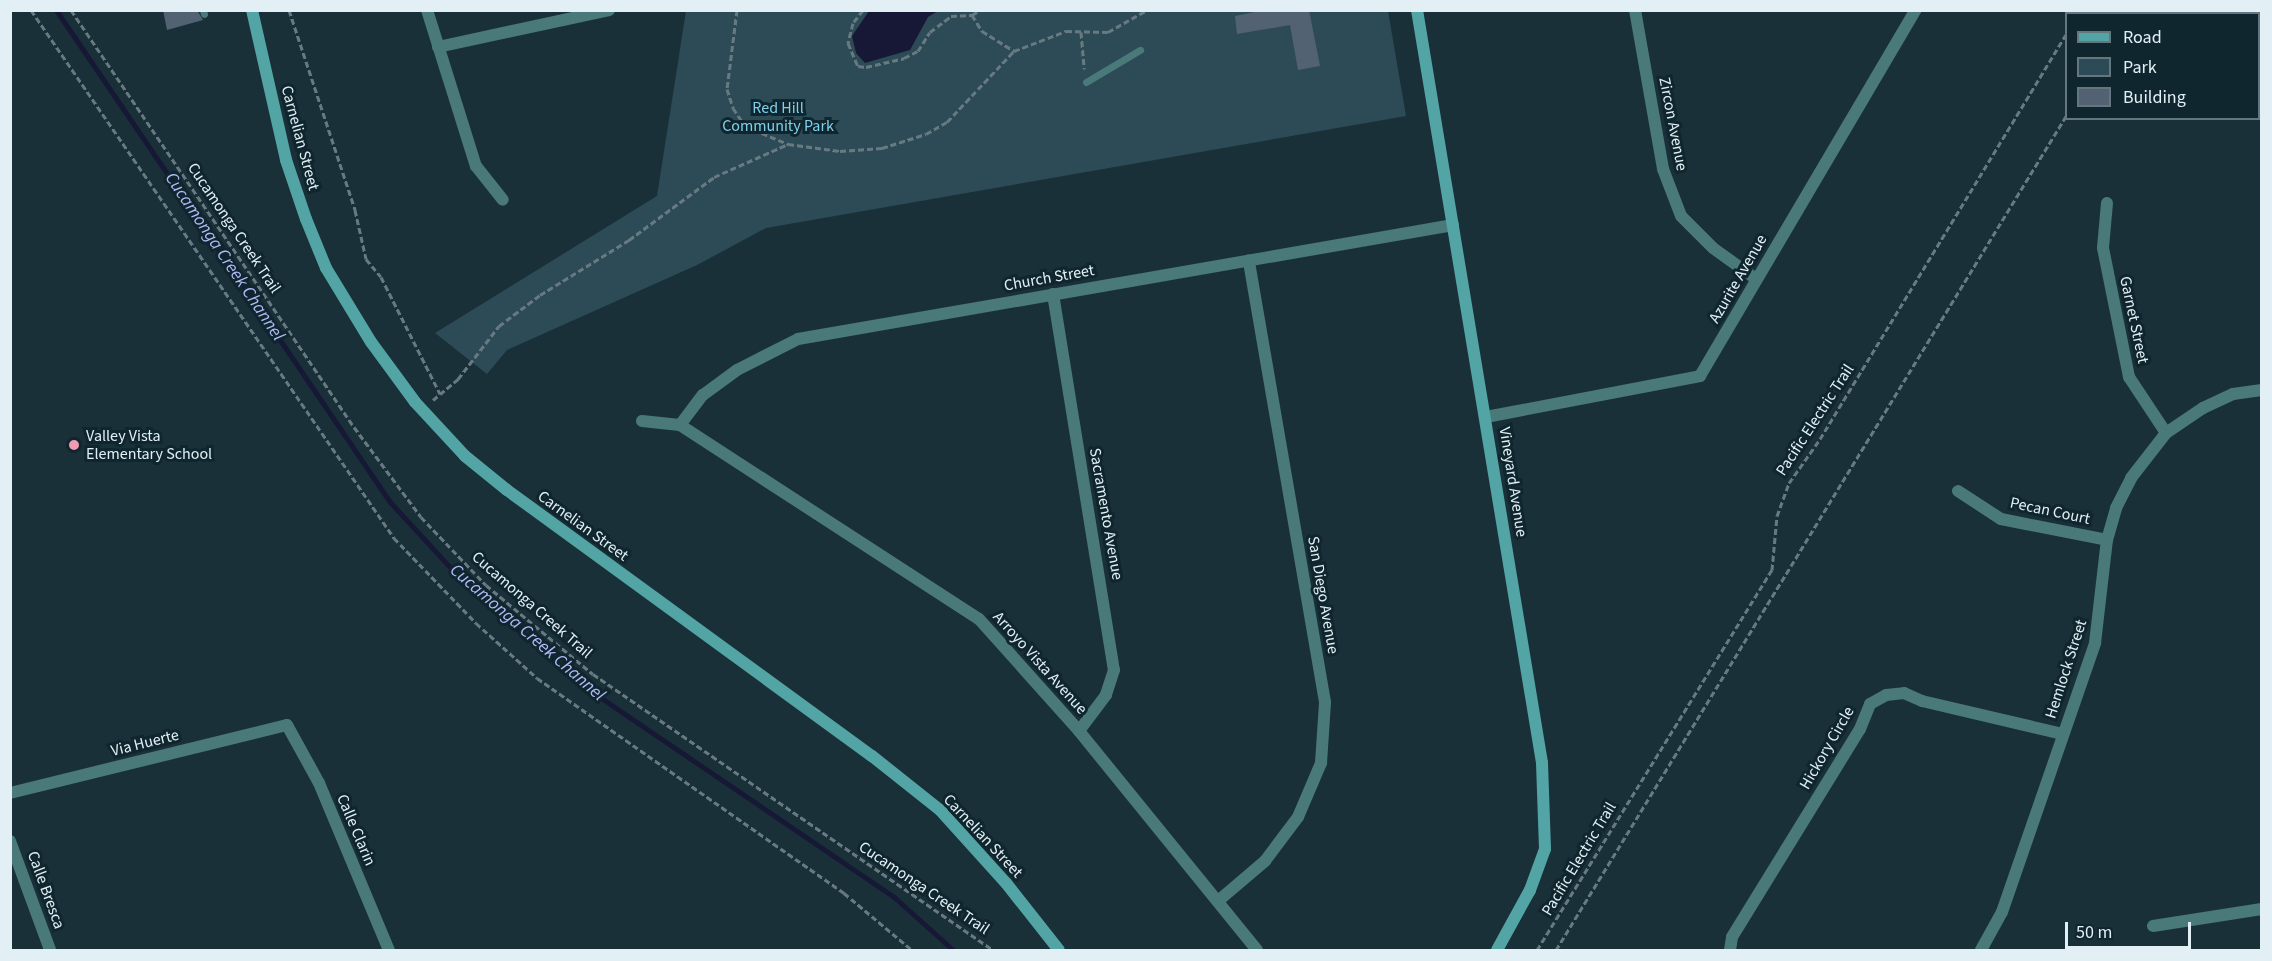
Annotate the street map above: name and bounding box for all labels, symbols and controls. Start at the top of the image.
legend [2065,12,2260,120]
text: Road [2123,25,2162,50]
text: Park [2123,55,2157,80]
street label: Zircon Avenue [1655,76,1691,172]
street label: Carnelian Street [277,84,323,192]
text: Building [2123,85,2186,110]
park label: Red Hill Community Park [722,98,834,136]
street label: Cucamonga Creek Trail [183,159,285,297]
water label: Cucamonga Creek Channel [160,169,288,345]
street label: Azurite Avenue [1705,231,1771,327]
street label: Church Street [1002,261,1096,295]
street label: Garnet Street [2115,275,2153,365]
street label: Pacific Electric Trail [1772,361,1858,479]
place label: Valley Vista Elementary School [86,426,212,464]
street label: Vineyard Avenue [1495,426,1531,538]
marker: Valley Vista Elementary School [67,438,81,452]
street label: Sacramento Avenue [1085,447,1127,581]
street label: Carnelian Street [534,487,632,565]
street label: Pecan Court [2008,493,2092,529]
street label: San Diego Avenue [1303,535,1343,655]
street label: Cucamonga Creek Trail [468,547,596,663]
water label: Cucamonga Creek Channel [445,560,609,706]
street label: Arroyo Vista Avenue [989,608,1091,718]
street label: Hemlock Street [2041,617,2091,721]
street label: Hickory Circle [1796,703,1858,793]
street label: Via Huerte [109,725,181,761]
street label: Carnelian Street [939,790,1027,882]
street label: Calle Clarin [332,791,380,869]
street label: Pacific Electric Trail [1538,799,1620,919]
street label: Cucamonga Creek Trail [855,837,993,939]
street label: Calle Bresca [23,849,69,931]
scale bar [2068,910,2194,948]
text: 50 m [2076,920,2112,945]

